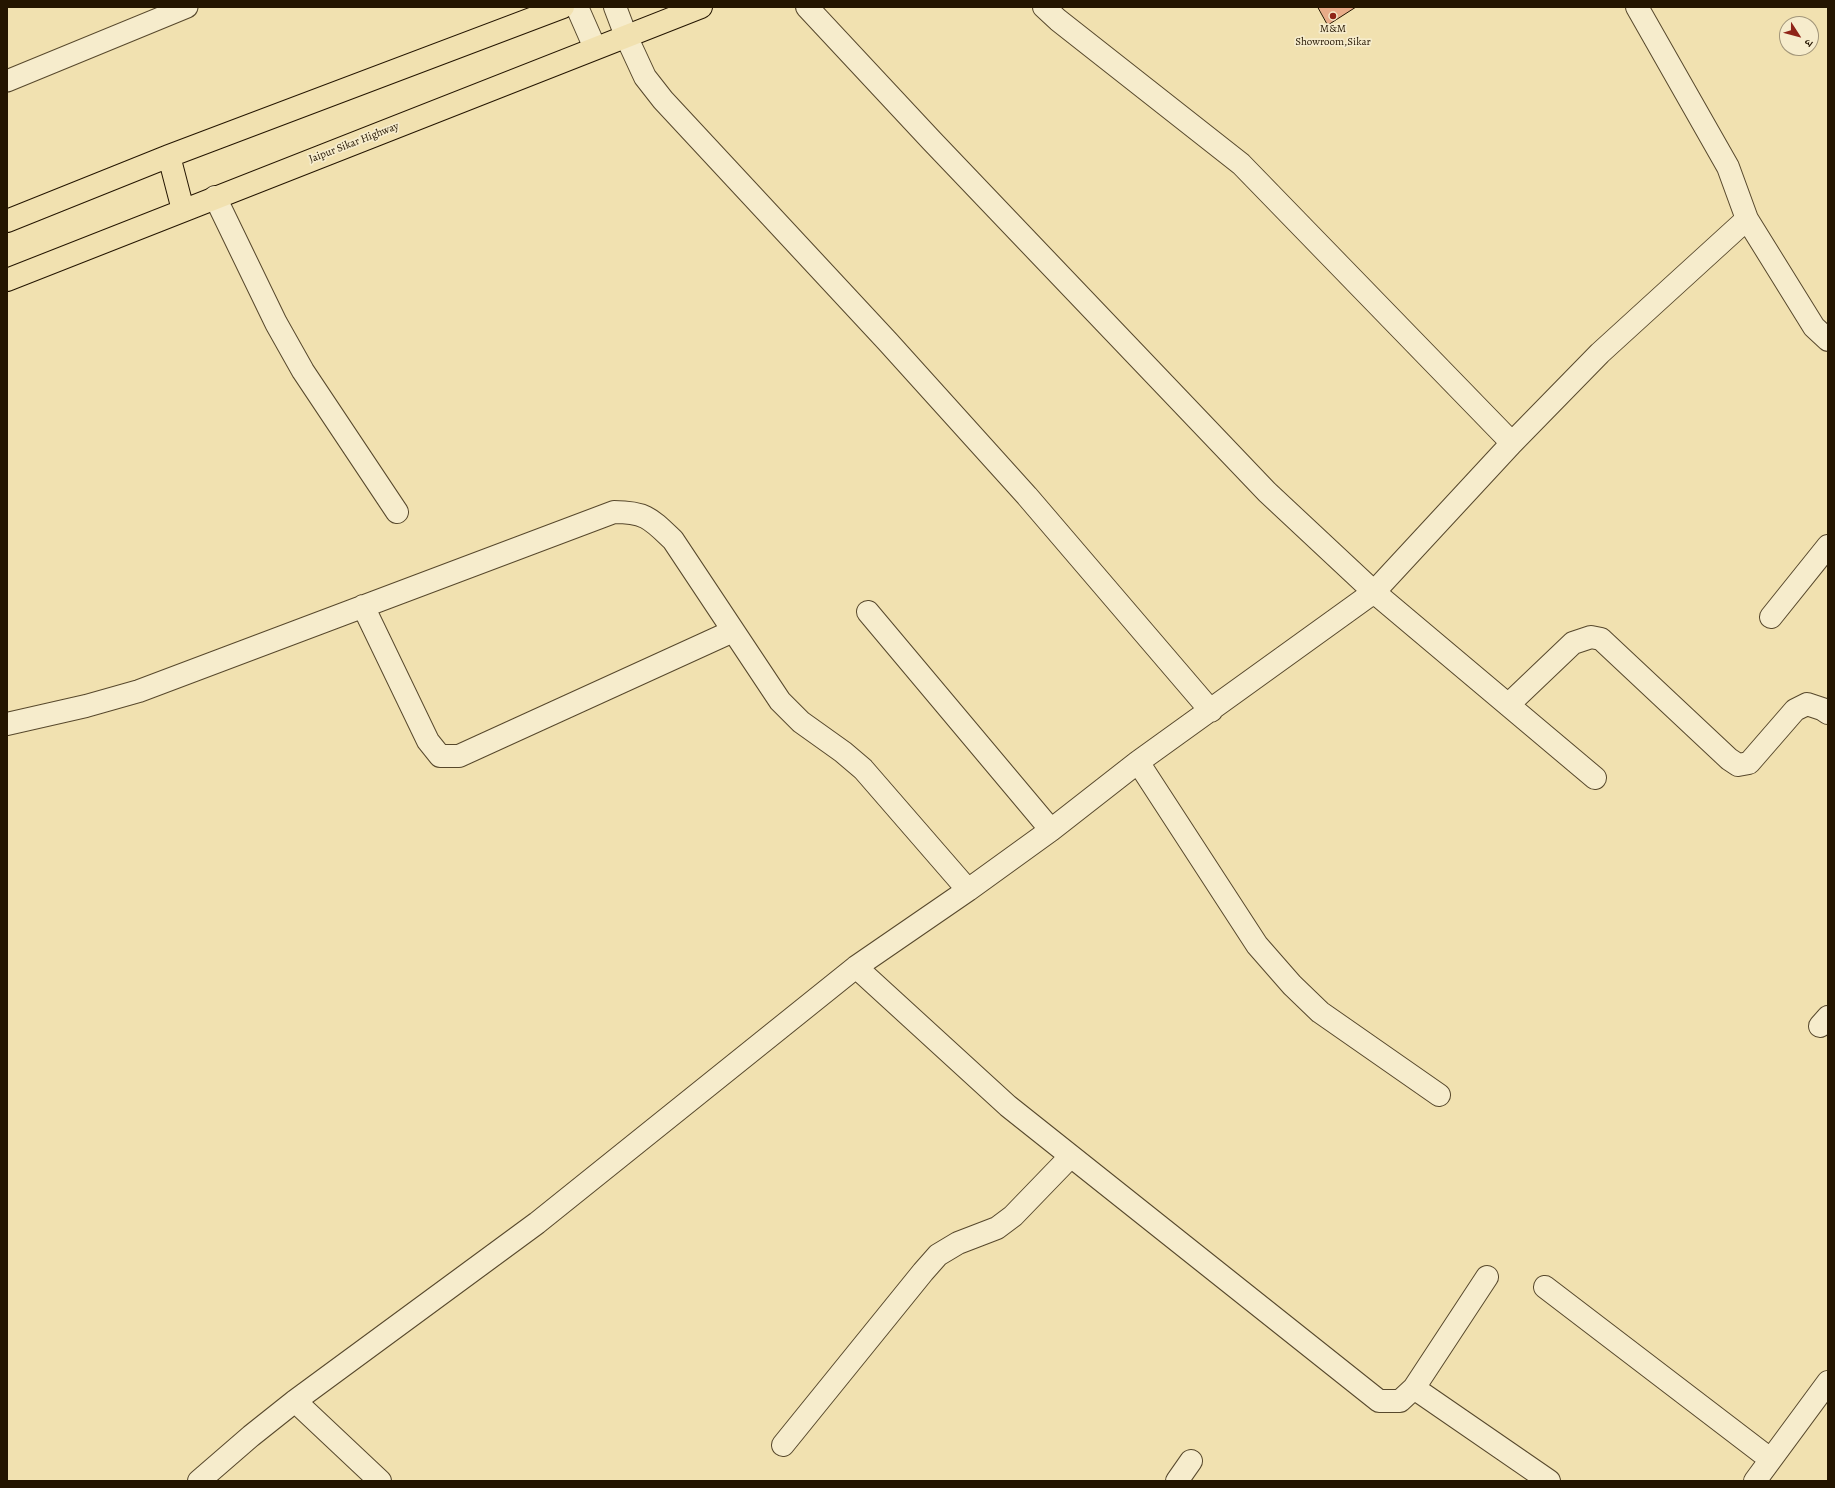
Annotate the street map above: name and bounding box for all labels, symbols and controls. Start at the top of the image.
marker: M&M Showroom,Sikar [1328,11,1338,21]
north arrow [1779,16,1819,56]
place label: M&M Showroom,Sikar [1295,22,1371,48]
text: उ [1801,36,1816,49]
street label: Jaipur Sikar Highway [307,120,401,166]

